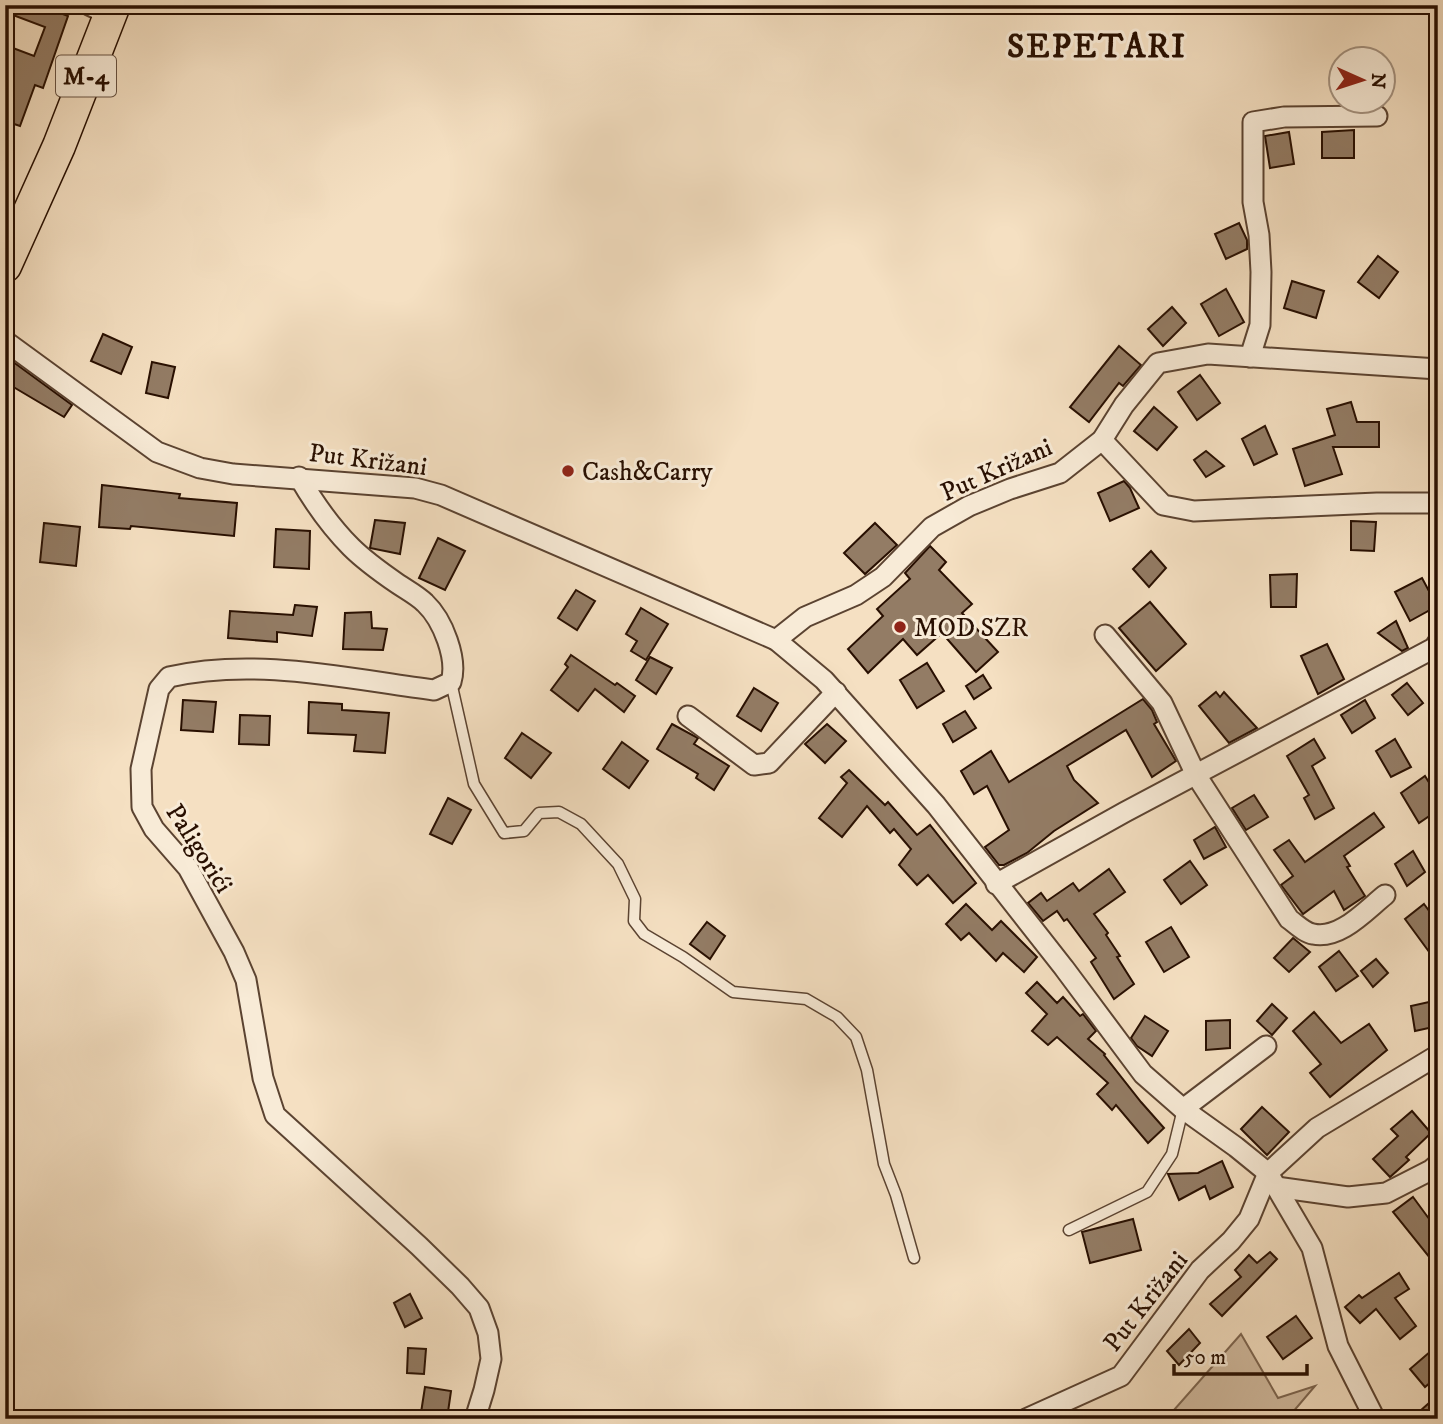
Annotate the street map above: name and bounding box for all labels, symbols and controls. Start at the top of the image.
district label: SEPETARI [1007,27,1187,68]
north arrow [1328,46,1398,116]
road number: M-4 [56,56,116,96]
text: N [1366,72,1389,90]
street label: Put Križani [936,431,1058,510]
street label: Put Križani [307,437,429,484]
place label: Cash&Carry [582,456,713,489]
marker: Cash&Carry [560,463,576,479]
place label: MOD SZR [914,612,1028,645]
marker: MOD SZR [892,619,908,635]
street label: Paligorići [158,798,240,900]
street label: Put Križani [1097,1245,1196,1359]
scale bar [1174,1333,1306,1377]
text: 50 m [1184,1345,1226,1371]

